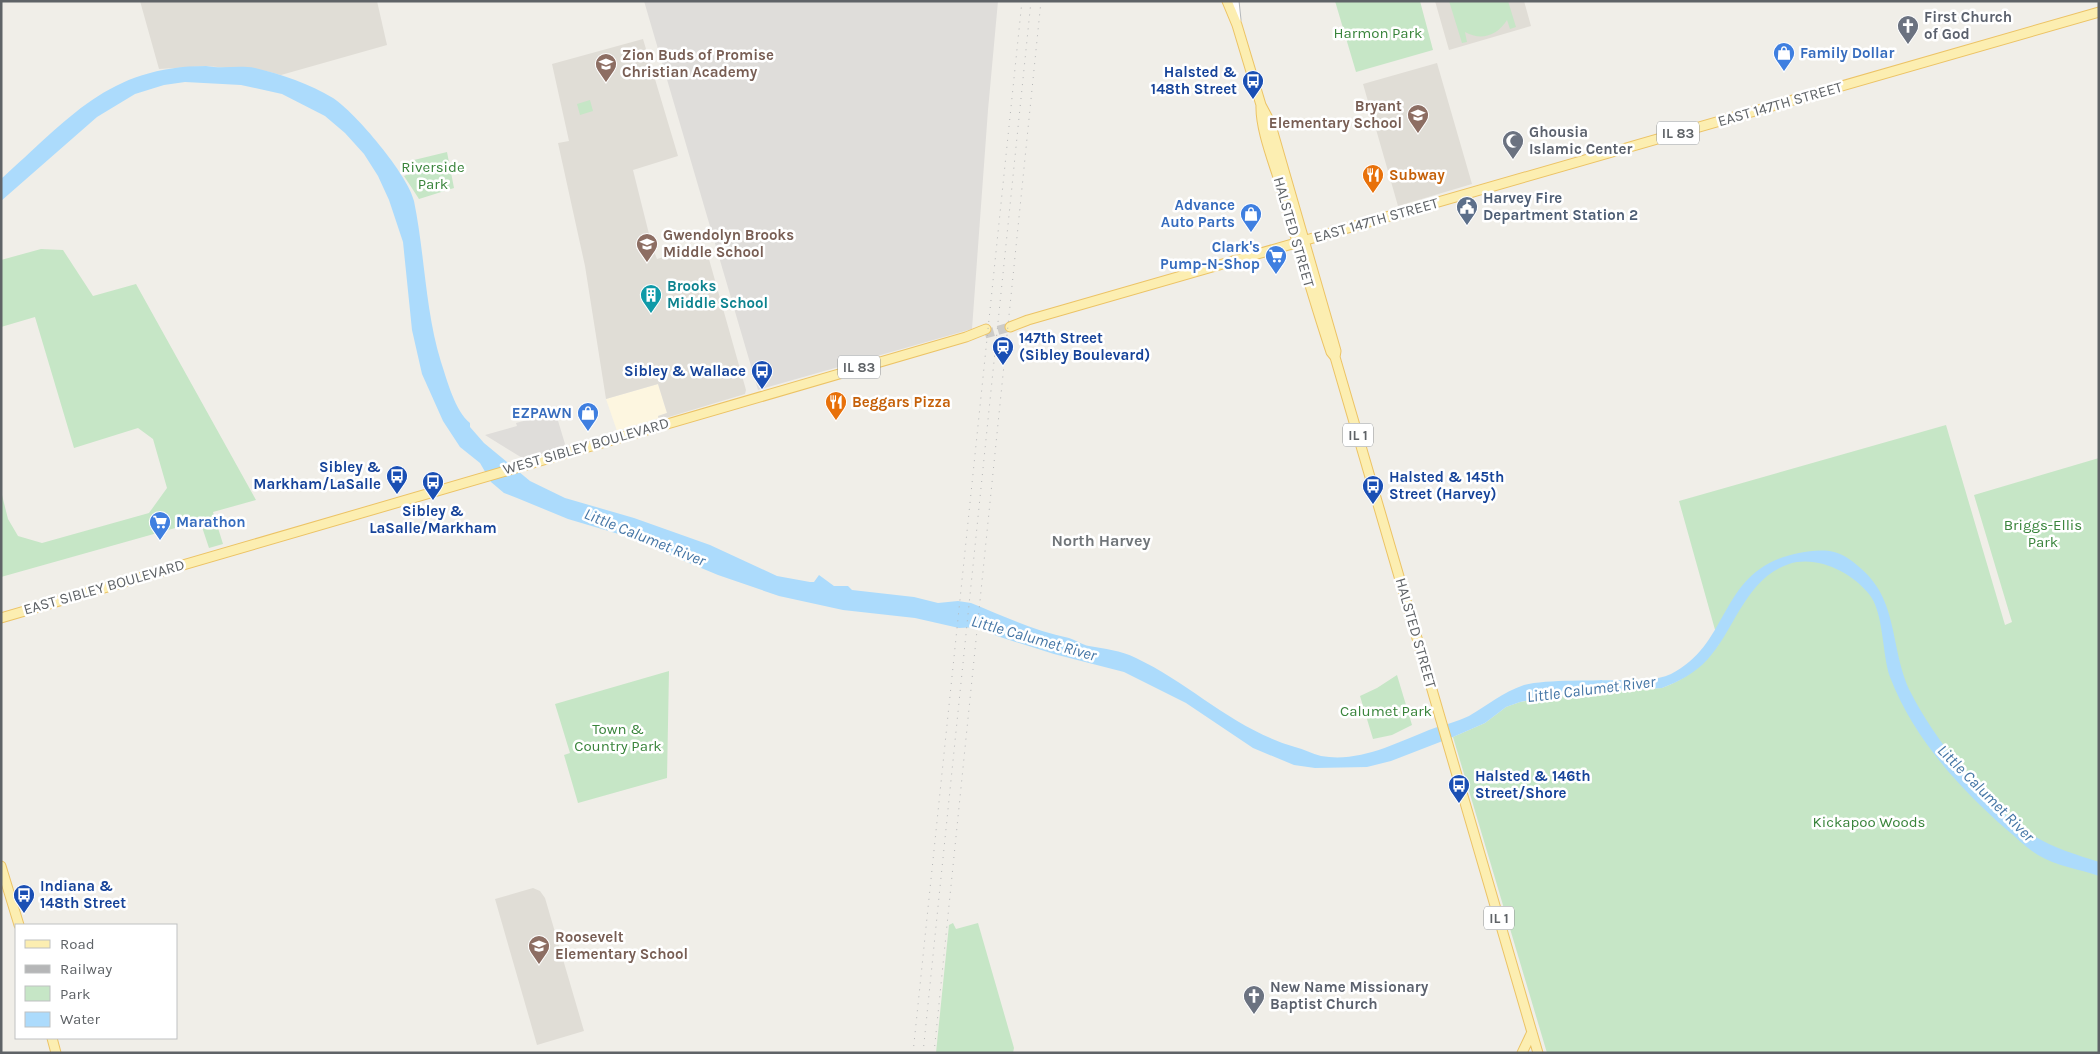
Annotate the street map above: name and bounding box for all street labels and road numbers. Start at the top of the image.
street label: EAST 147TH STREET [1716,77,1845,130]
road number: IL 83 [1657,122,1699,144]
street label: HALSTED STREET [1270,175,1319,290]
street label: EAST 147TH STREET [1312,193,1441,246]
road number: IL 83 [838,356,880,378]
street label: WEST SIBLEY BOULEVARD [501,414,671,478]
road number: IL 1 [1343,424,1373,446]
street label: EAST SIBLEY BOULEVARD [21,555,187,619]
street label: HALSTED STREET [1392,576,1441,691]
road number: IL 1 [1484,906,1514,930]

